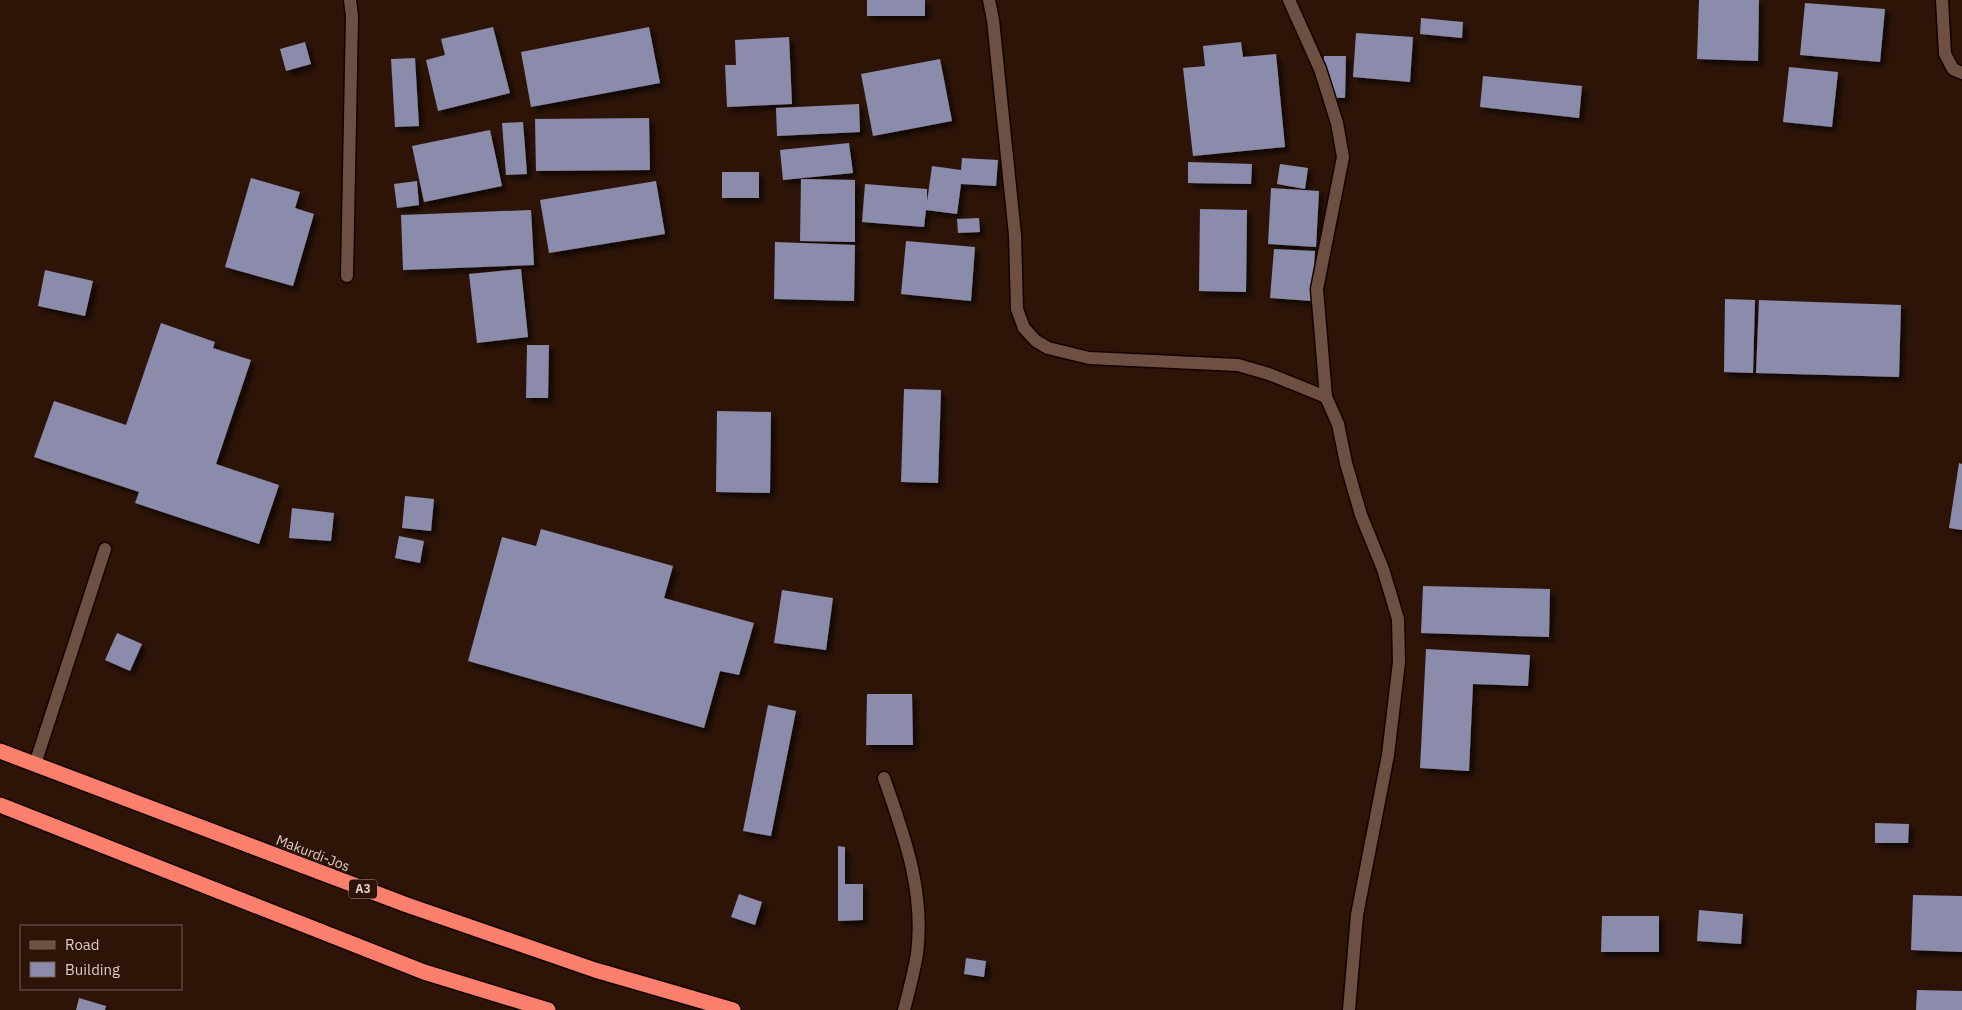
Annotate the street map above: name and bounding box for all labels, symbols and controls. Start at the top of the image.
street label: Makurdi-Jos [274,831,353,875]
road number: A3 [349,880,377,899]
legend [20,925,182,990]
text: Road [65,935,100,954]
text: Building [65,960,120,979]

